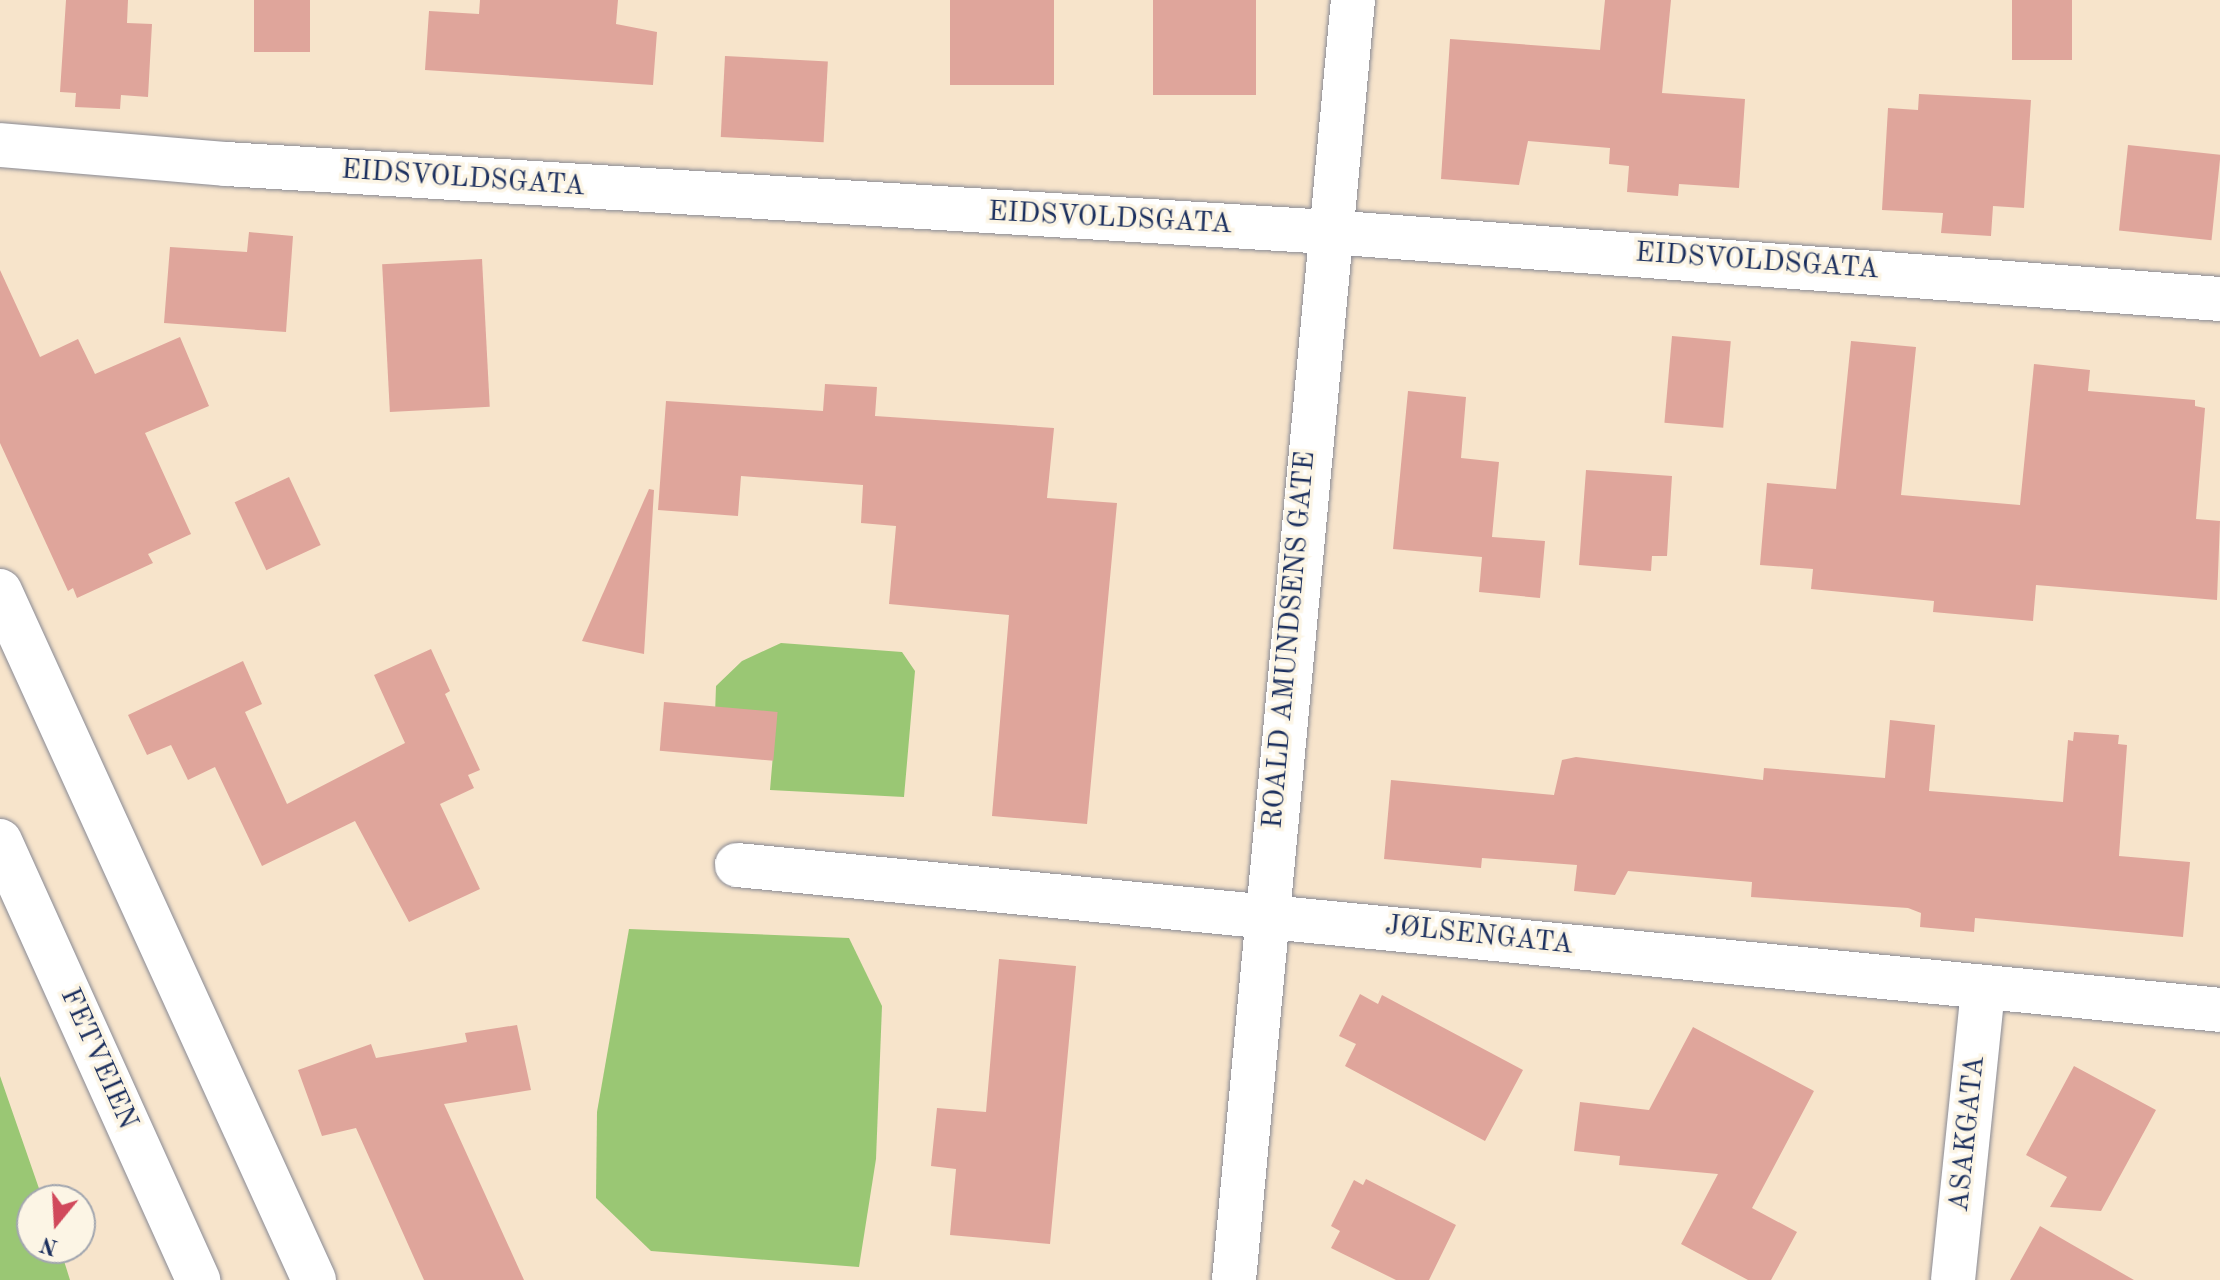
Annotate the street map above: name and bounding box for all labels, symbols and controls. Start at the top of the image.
street label: EIDSVOLDSGATA [340,154,586,204]
street label: EIDSVOLDSGATA [987,196,1233,242]
street label: EIDSVOLDSGATA [1634,237,1880,287]
street label: ROALD AMUNDSENS GATE [1257,450,1323,830]
street label: JØLSENGATA [1383,909,1575,963]
street label: FETVEIEN [52,983,144,1135]
street label: ASAKGATA [1943,1054,1993,1214]
north arrow [16,1184,96,1264]
text: N [38,1232,61,1258]

